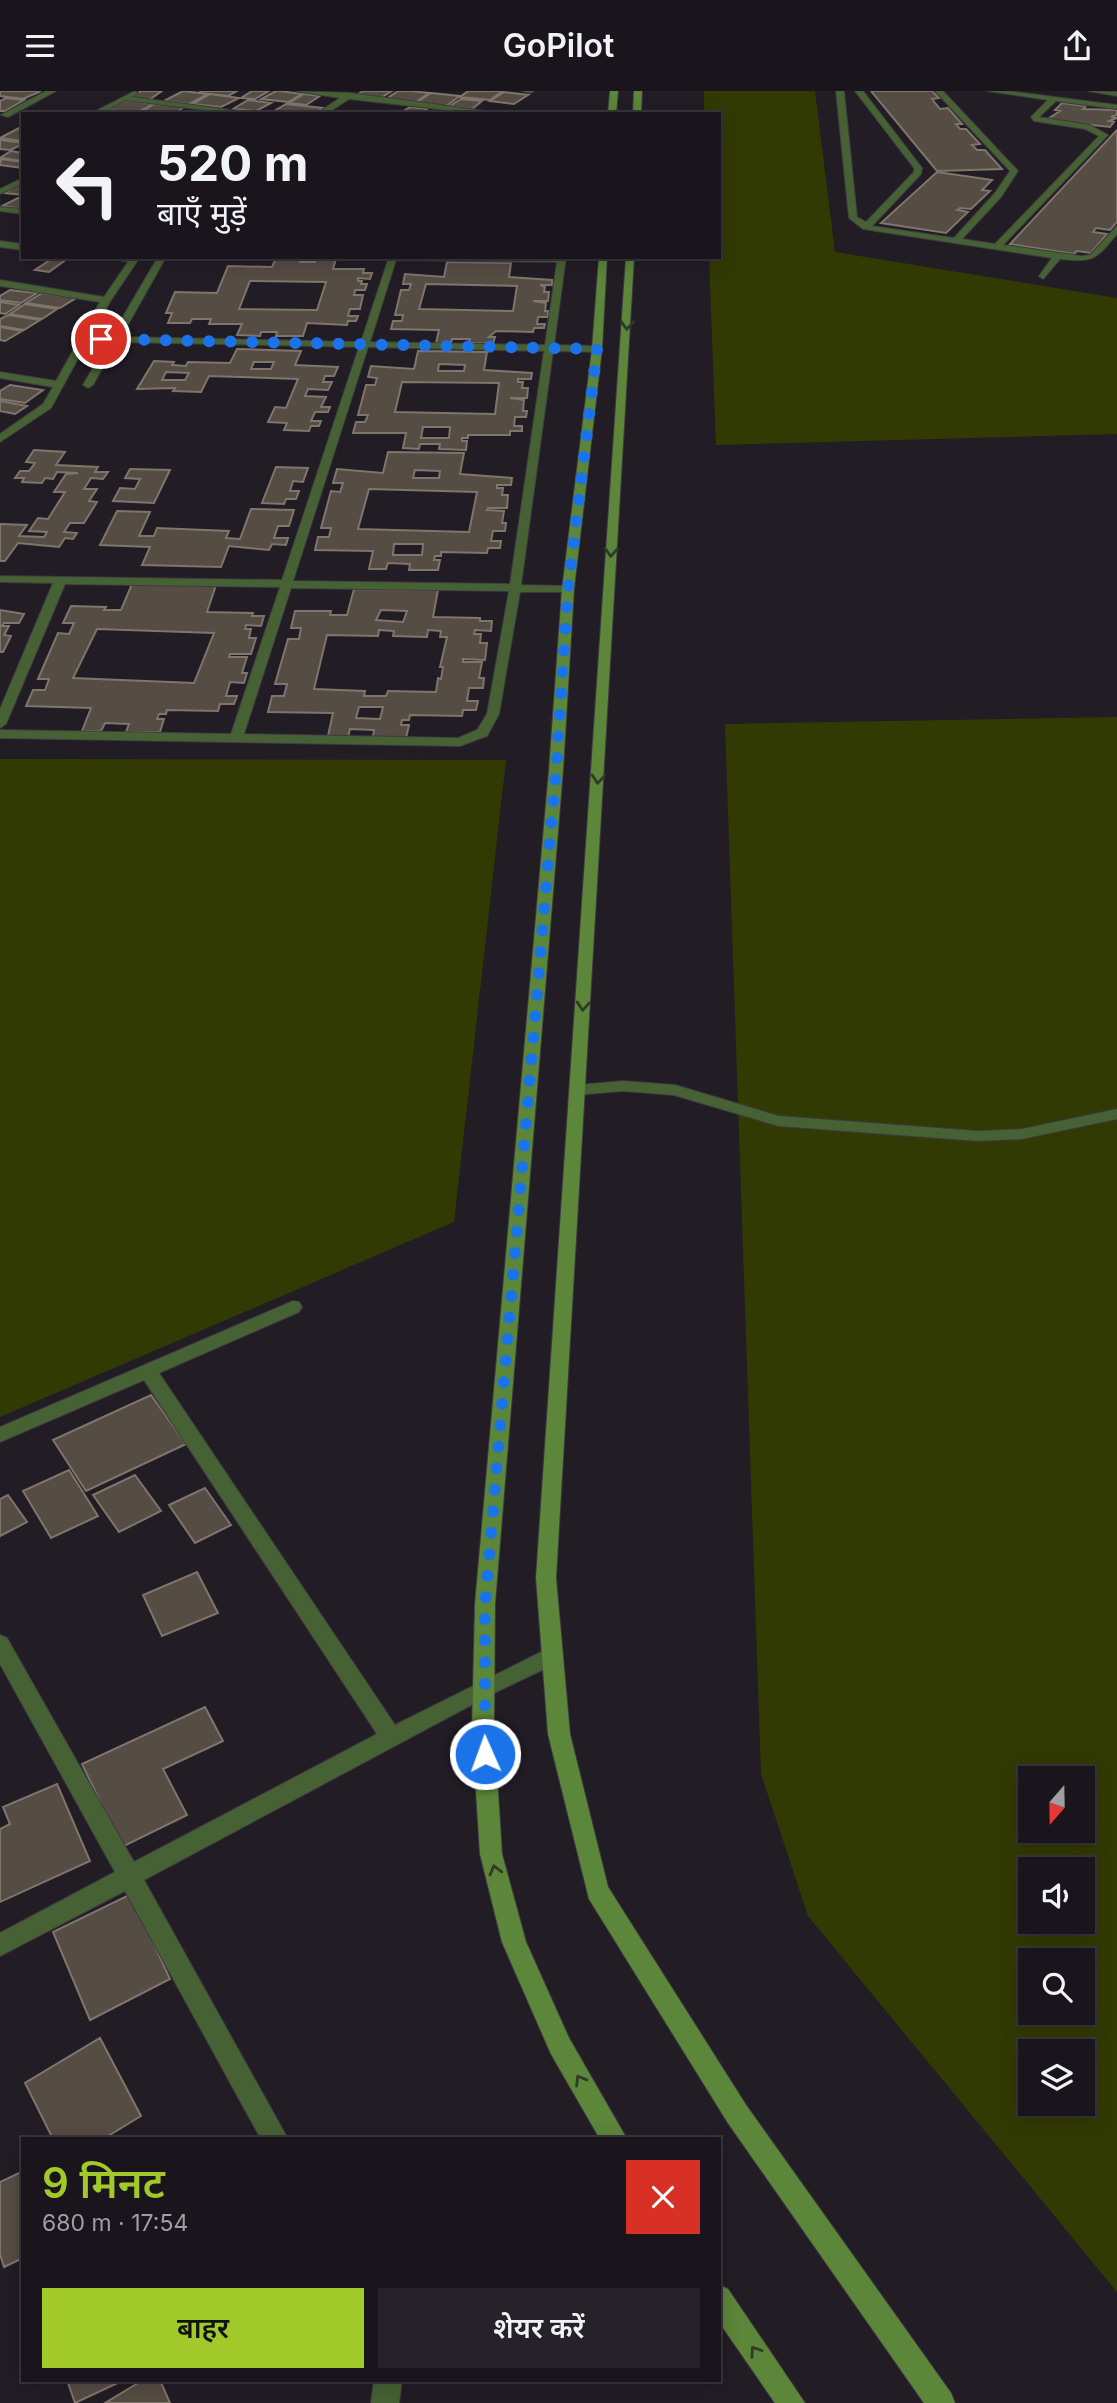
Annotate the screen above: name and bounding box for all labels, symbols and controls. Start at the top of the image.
text: GoPilot [503,26,614,65]
icon: menu [21,27,59,65]
icon: share [1058,27,1096,65]
text: 520 m [157,134,309,193]
icon: left [42,140,133,231]
text: बाएँ मुड़ें [157,194,247,233]
pin [71,309,131,369]
icon: arrive [82,320,120,358]
one-way arrow [619,320,634,331]
one-way arrow [604,547,619,558]
one-way arrow [591,774,606,785]
one-way arrow [576,1001,591,1012]
position arrow [448,1717,522,1791]
north arrow [1018,1766,1096,1843]
map controls [1018,1766,1095,2116]
button: sound [1018,1857,1095,1934]
one-way arrow [489,1864,503,1876]
button: search [1018,1948,1095,2025]
button: layers [1018,2039,1095,2116]
one-way arrow [575,2074,588,2087]
text: 9 मिनट [42,2157,165,2208]
button: close [626,2160,700,2234]
text: 680 m · 17:54 [42,2209,188,2237]
button: बाहर [42,2288,364,2368]
button: शेयर करें [378,2288,700,2368]
one-way arrow [750,2345,763,2358]

